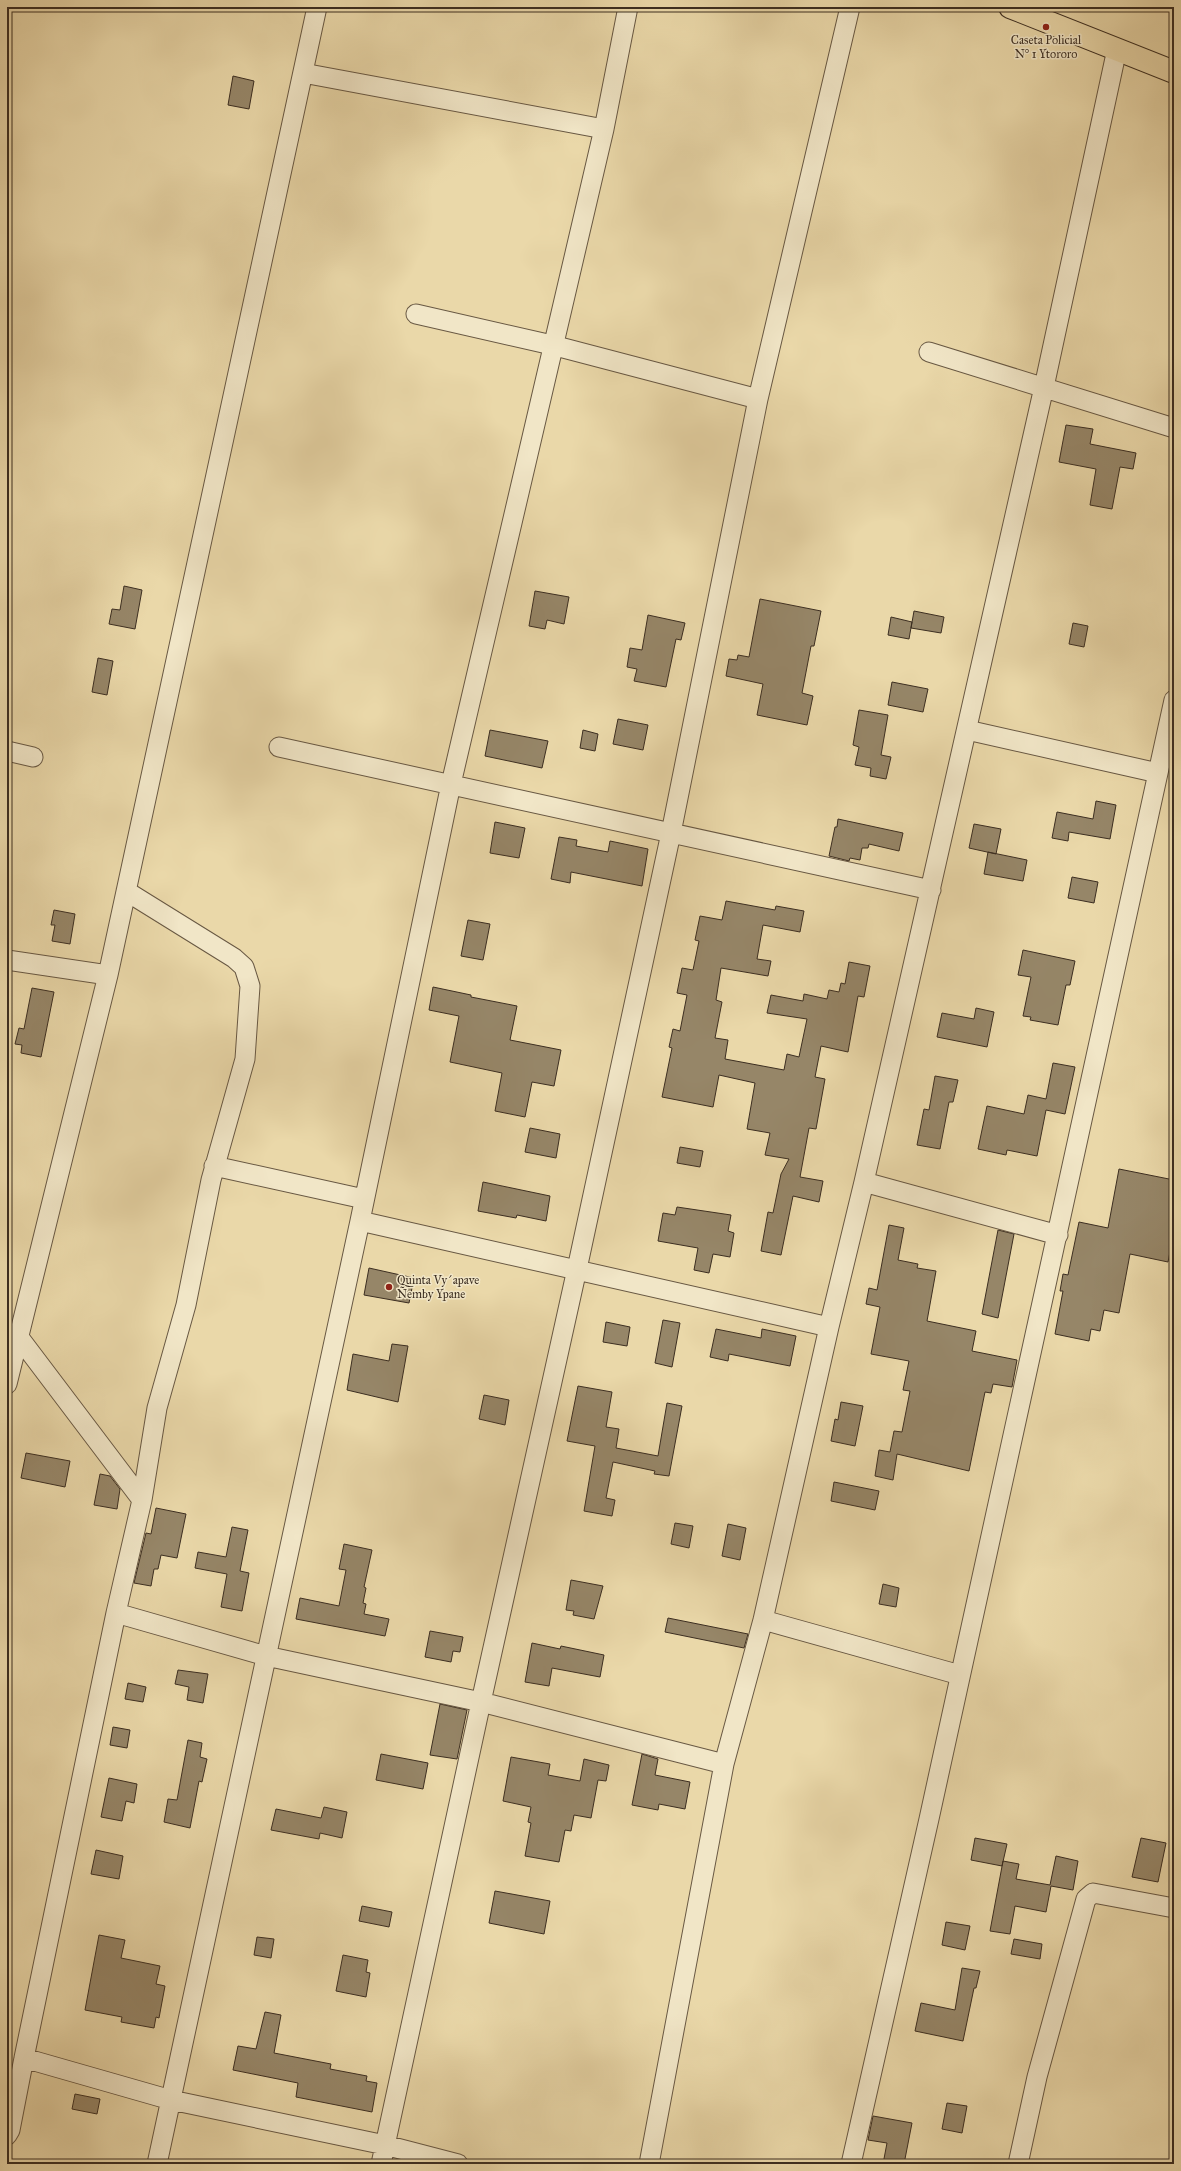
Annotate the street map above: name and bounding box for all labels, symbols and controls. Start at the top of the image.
marker: Caseta Policial N° 1 Ytororo [1041,22,1051,32]
place label: Caseta Policial N° 1 Ytororo [1011,33,1082,61]
place label: Quinta Vy´apave Ñemby Ypane [397,1273,479,1301]
marker: Quinta Vy´apave Ñemby Ypane [384,1282,394,1292]

